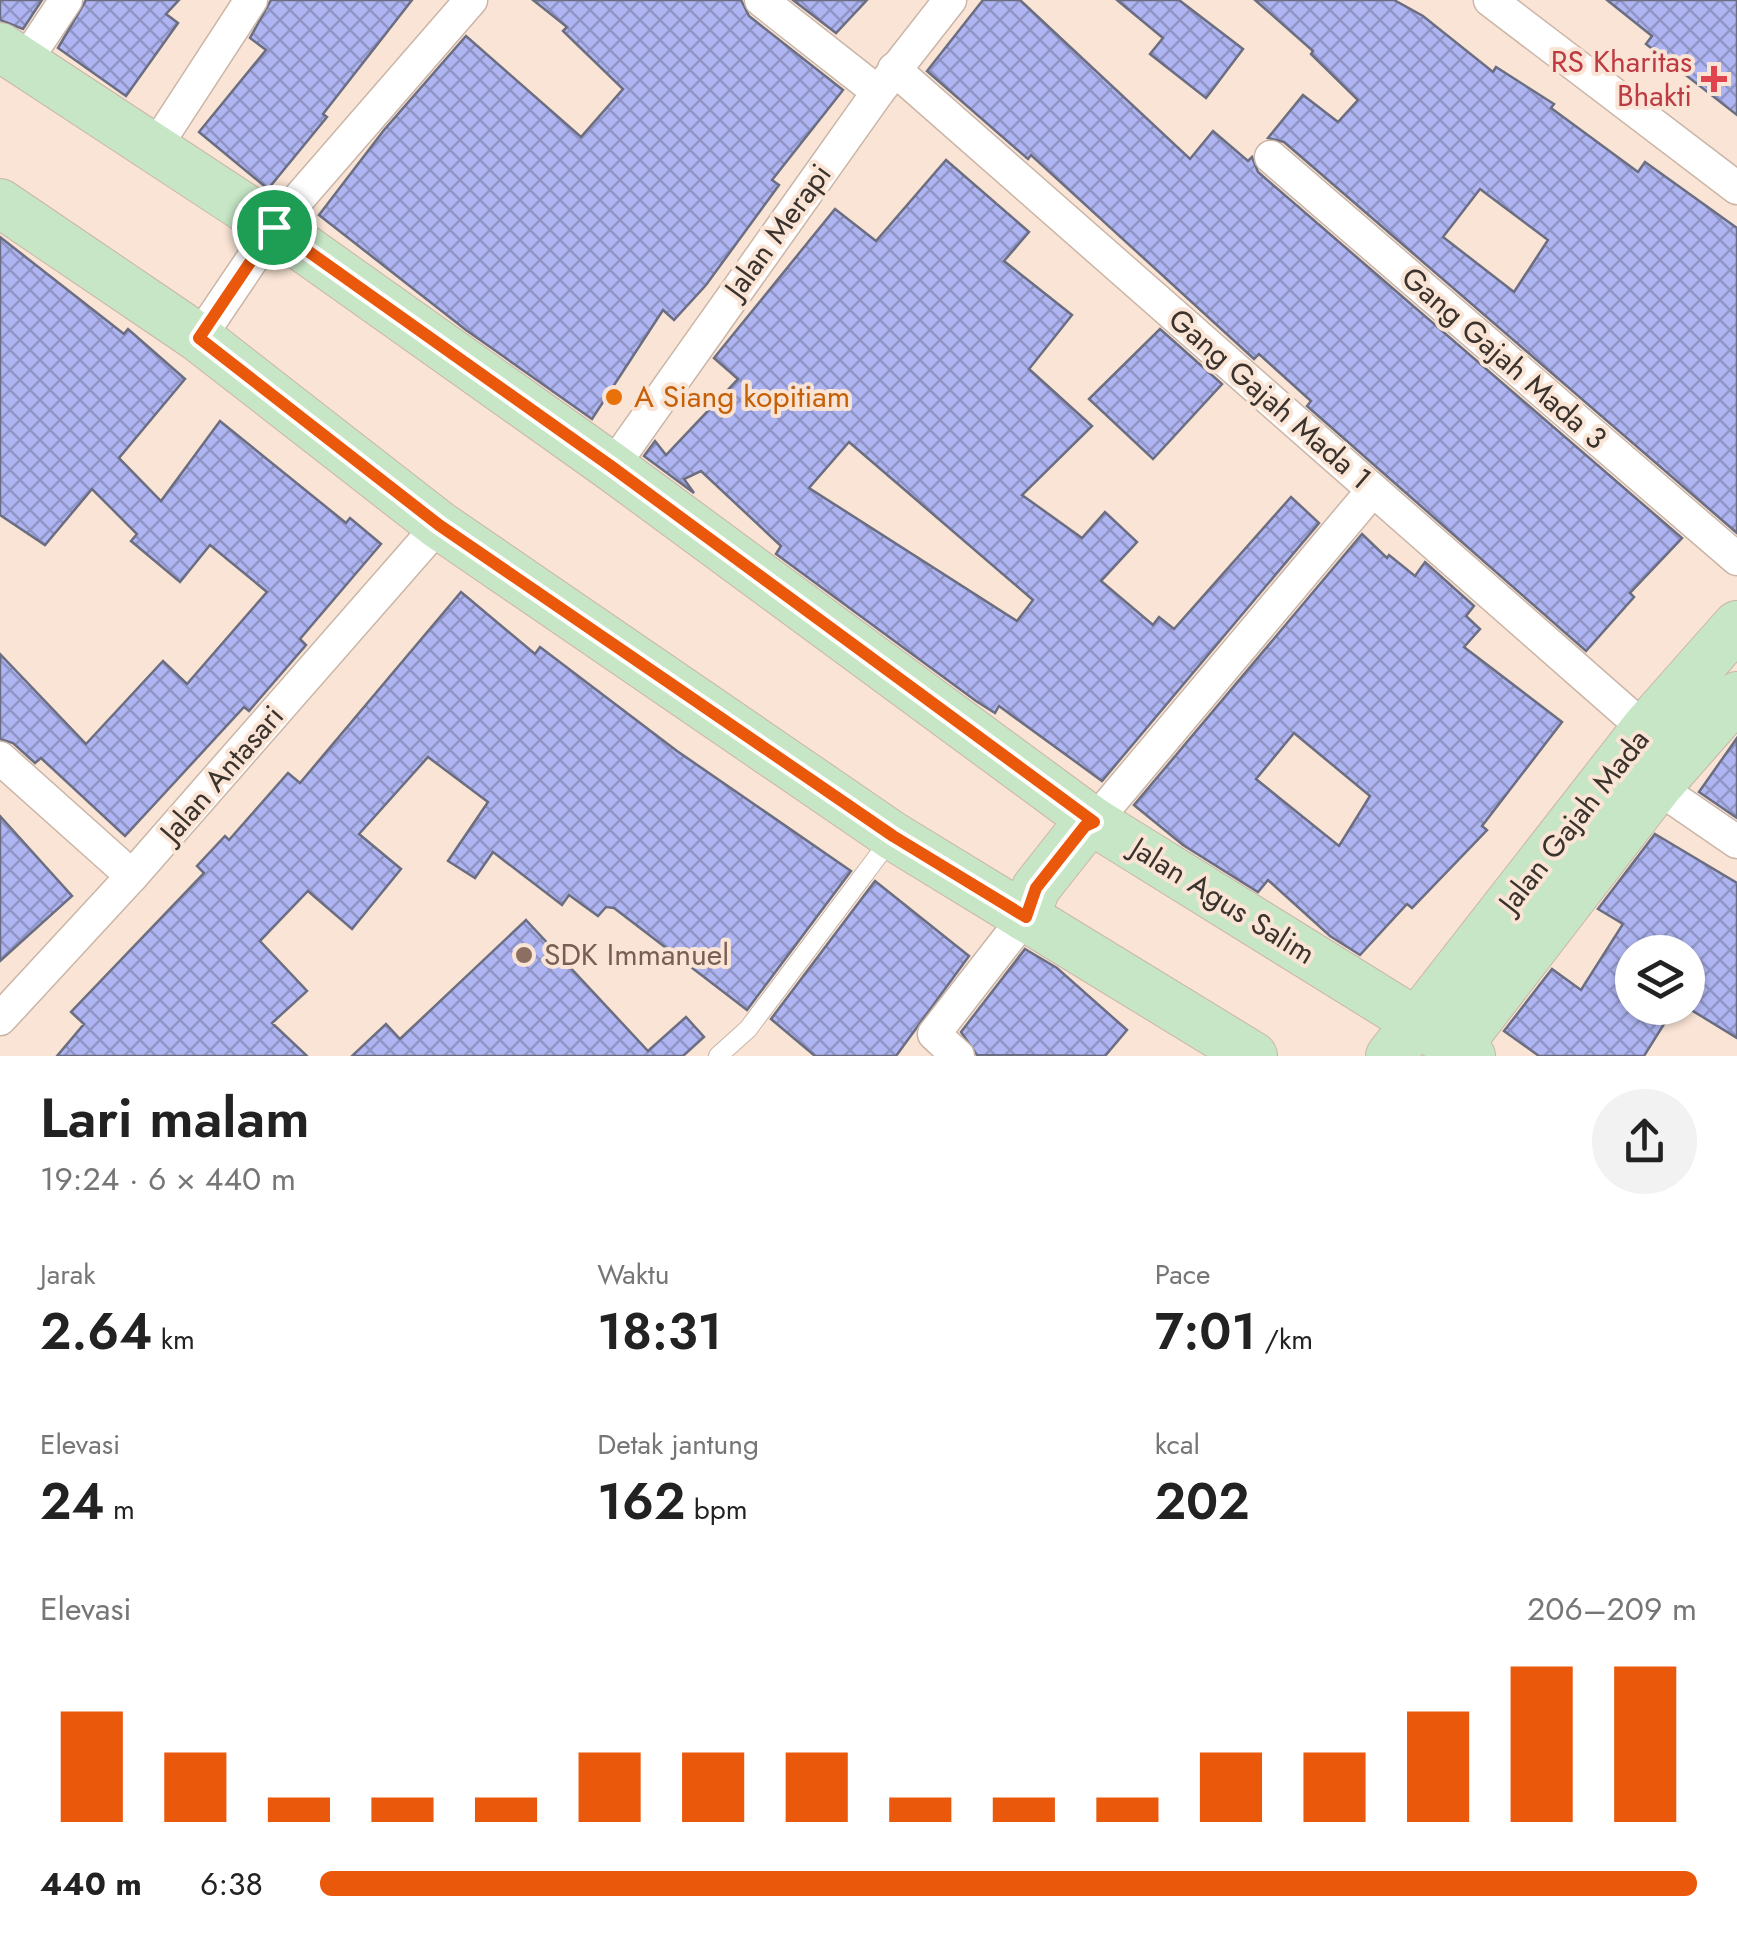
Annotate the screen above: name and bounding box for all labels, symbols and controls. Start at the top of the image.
place label: RS Kharitas Bhakti [1551,40,1692,117]
marker: RS Kharitas Bhakti [1701,66,1727,92]
street label: Jalan Merapi [712,155,841,310]
pin [232,185,317,270]
icon: arrive [247,200,302,255]
street label: Gang Gajah Mada 3 [1392,256,1616,459]
street label: Gang Gajah Mada 1 [1159,298,1381,499]
place label: A Siang kopitiam [634,375,850,418]
marker: A Siang kopitiam [603,386,625,408]
street label: Jalan Antasari [147,696,293,855]
street label: Jalan Gajah Mada [1486,720,1659,925]
street label: Jalan Agus Salim [1119,824,1324,975]
place label: SDK Immanuel [544,933,729,976]
map controls [1615,935,1705,1025]
button: layers [1615,935,1705,1025]
marker: SDK Immanuel [513,944,535,966]
text: Lari malam [40,1078,310,1158]
button: share [1592,1089,1697,1194]
text: 19:24 · 6 × 440 m [40,1156,296,1202]
text: Jarak [40,1254,96,1295]
text: Waktu [597,1254,669,1295]
text: Pace [1155,1254,1210,1295]
text: 2.64 [40,1295,152,1368]
text: 18:31 [597,1295,722,1368]
text: 7:01 [1155,1295,1256,1368]
text: km [152,1319,195,1360]
text: /km [1256,1319,1313,1360]
text: Elevasi [40,1424,120,1465]
text: Detak jantung [597,1424,759,1465]
text: kcal [1155,1424,1200,1465]
text: 24 [40,1465,105,1538]
text: 162 [597,1465,685,1538]
text: 202 [1155,1465,1250,1538]
text: m [105,1489,135,1530]
text: bpm [685,1489,748,1530]
text: Elevasi [40,1586,132,1632]
text: 206–209 m [1527,1586,1697,1632]
text: 440 m [40,1861,142,1907]
text: 6:38 [200,1861,263,1907]

